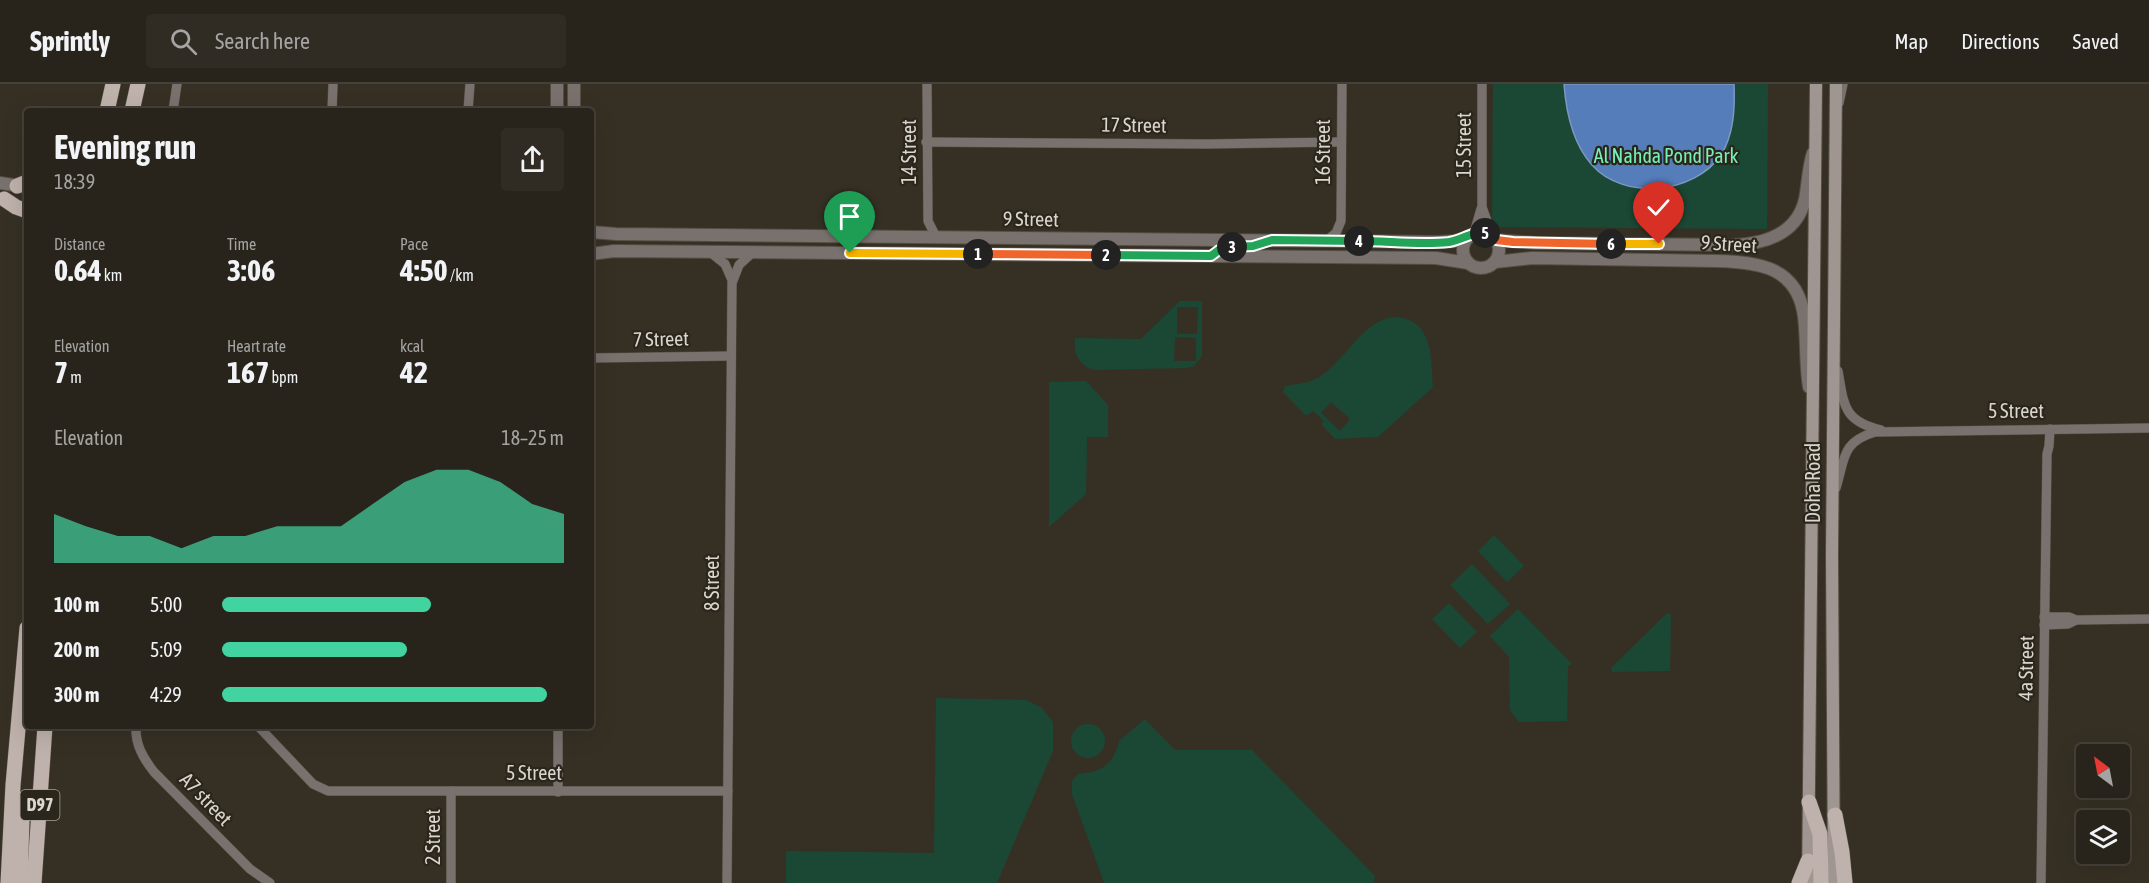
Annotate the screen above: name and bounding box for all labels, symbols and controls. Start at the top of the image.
search box [146,14,566,68]
text: Sprintly [30,25,110,57]
icon: search [167,25,200,58]
text: Search here [215,28,310,54]
text: Map [1894,29,1928,53]
text: Directions [1961,29,2040,53]
text: Saved [2073,29,2119,53]
street label: 17 Street [1101,112,1167,137]
street label: 15 Street [1452,112,1475,178]
street label: 14 Street [897,119,920,185]
street label: 16 Street [1311,119,1334,185]
text: Evening run [54,128,196,166]
button: share [501,128,564,191]
park label: Al Nahda Pond Park [1594,144,1738,167]
text: 18:39 [54,170,95,193]
pin [1633,182,1684,244]
pin [824,191,875,253]
icon: check [1642,191,1675,224]
icon: arrive [833,200,866,233]
street label: 9 Street [1003,207,1059,230]
pin: 5 [1470,218,1500,248]
text: 5 [1481,224,1489,242]
pin: 4 [1344,226,1374,256]
pin: 6 [1596,229,1626,259]
street label: 9 Street [1700,230,1758,257]
pin: 3 [1217,232,1247,262]
text: 4 [1355,232,1363,250]
text: Distance [54,235,105,253]
text: Time [227,235,256,253]
text: Pace [400,235,428,253]
text: 6 [1607,235,1615,253]
text: 3 [1228,238,1236,256]
pin: 1 [963,239,993,269]
pin: 2 [1091,240,1121,270]
text: 1 [974,245,982,263]
text: 2 [1102,246,1110,264]
text: 0.64 [54,253,102,287]
text: 3:06 [227,253,275,287]
text: 4:50 [400,253,448,287]
text: km [102,266,122,284]
text: /km [448,266,474,284]
street label: 7 Street [633,327,689,350]
text: Elevation [54,337,109,355]
text: Heart rate [227,337,286,355]
text: kcal [400,337,424,355]
text: 7 [54,355,68,389]
text: 167 [227,355,269,389]
text: 42 [400,355,428,389]
text: m [68,368,82,386]
text: bpm [269,368,298,386]
street label: 5 Street [1988,399,2044,422]
text: Elevation [54,426,123,449]
text: 18–25 m [501,426,564,449]
street label: Doha Road [1801,443,1824,523]
street label: 8 Street [700,555,723,611]
text: 100 m [54,593,99,616]
text: 5:00 [150,593,182,616]
street label: 4a Street [2013,635,2038,701]
text: 200 m [54,638,99,661]
text: 5:09 [150,638,182,661]
text: 300 m [54,683,99,706]
text: 4:29 [150,683,182,706]
north arrow [2076,744,2130,798]
map controls [2076,744,2130,864]
street label: 5 Street [506,761,562,784]
street label: A7 street [176,767,237,830]
road number: D97 [20,790,60,820]
street label: 2 Street [421,809,444,865]
button: layers [2076,810,2130,864]

